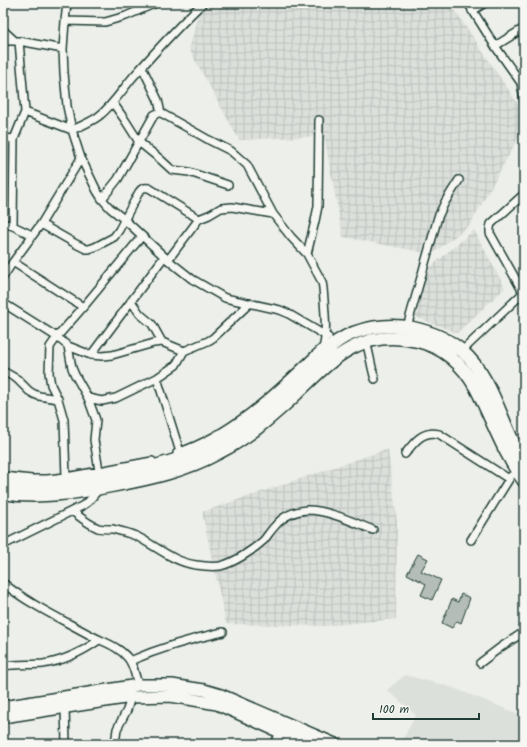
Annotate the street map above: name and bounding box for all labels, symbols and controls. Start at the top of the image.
scale bar [373,695,479,721]
text: 100 m [379,700,410,719]

